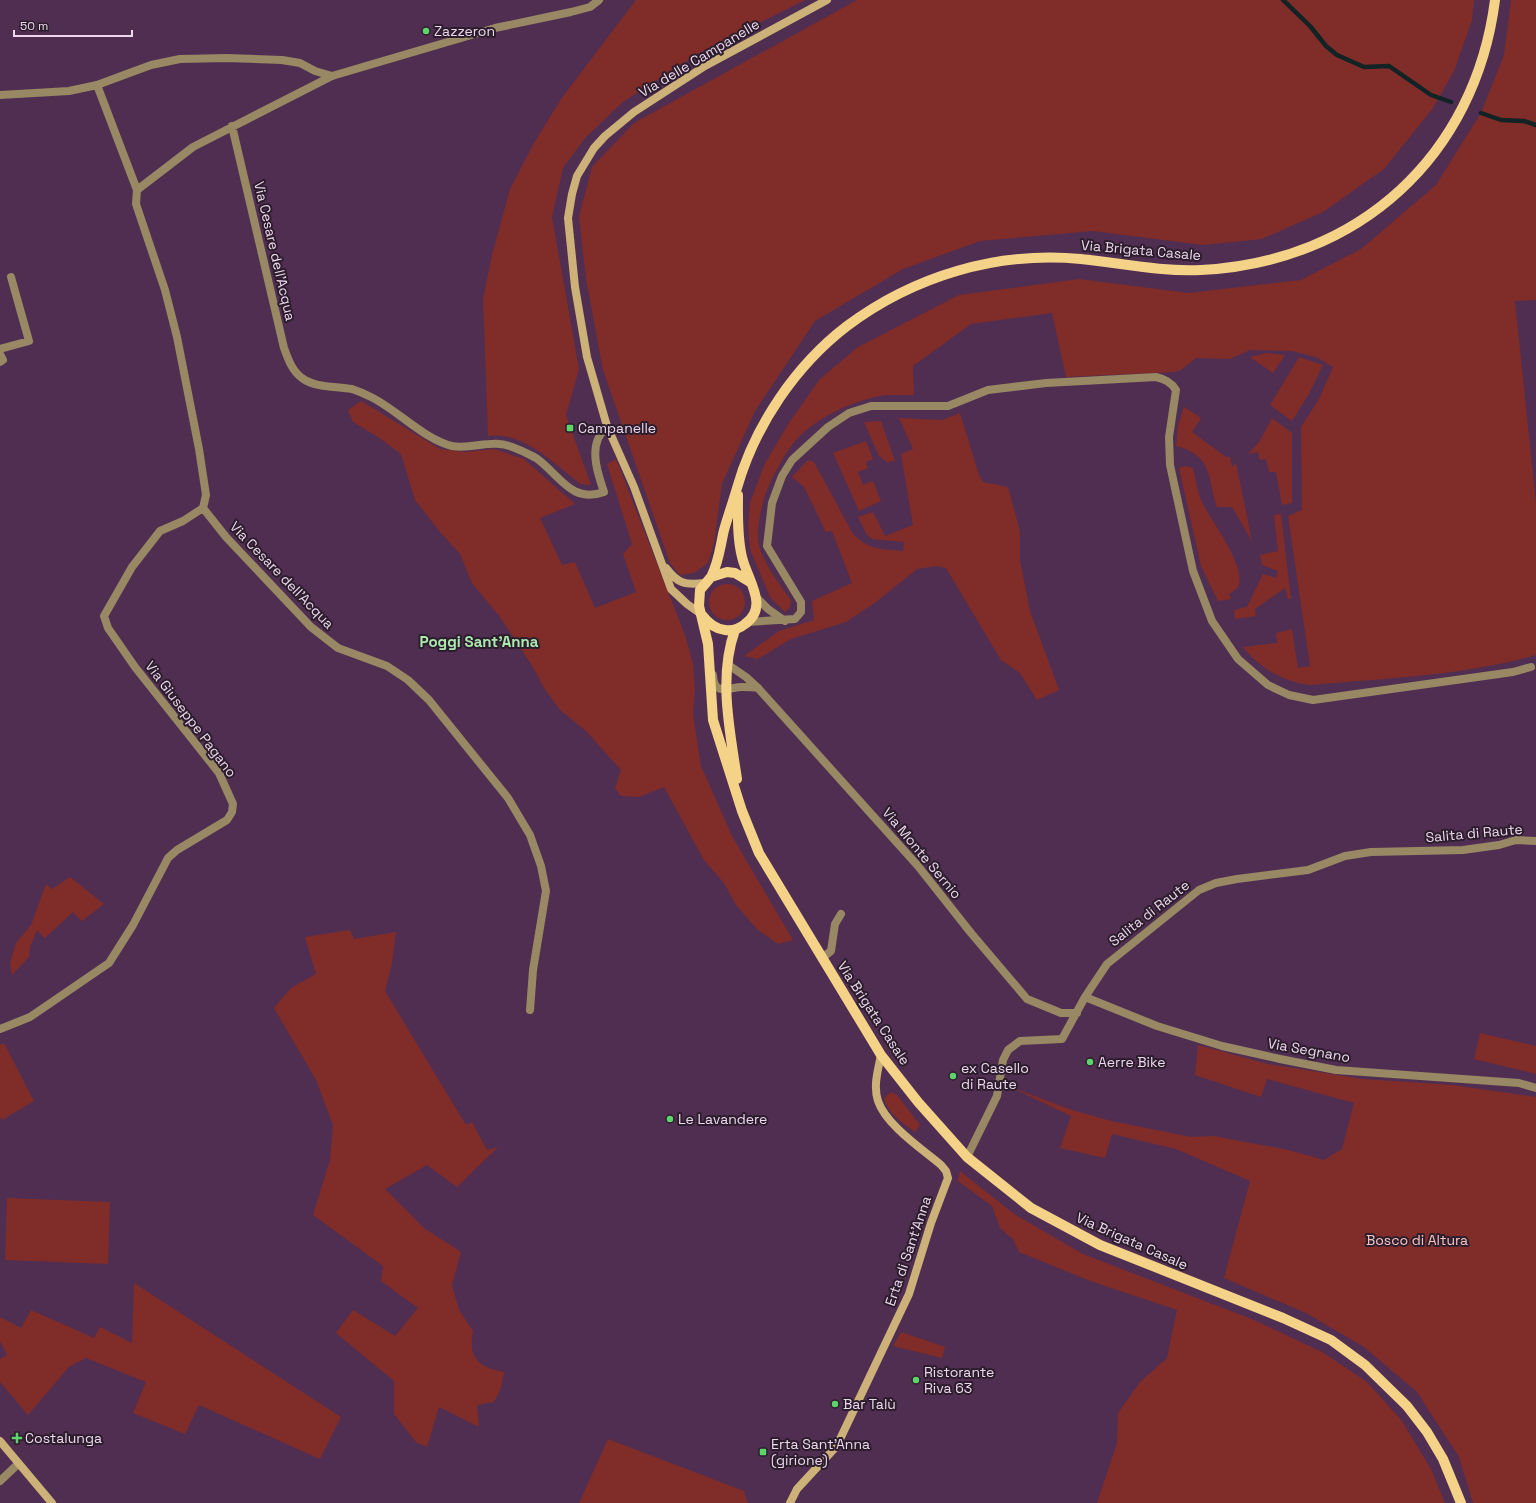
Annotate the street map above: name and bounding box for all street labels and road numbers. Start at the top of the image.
street label: Via delle Campanelle [635,15,763,101]
street label: Via Cesare dell'Acqua [250,180,300,322]
street label: Via Brigata Casale [1080,236,1202,264]
street label: Via Cesare dell'Acqua [226,517,338,633]
street label: Via Giuseppe Pagano [141,657,241,781]
street label: Via Monte Sernio [879,804,965,902]
street label: Salita di Raute [1425,820,1523,846]
street label: Salita di Raute [1105,876,1193,950]
street label: Via Brigata Casale [834,958,914,1068]
street label: Via Segnano [1266,1034,1352,1066]
street label: Erta di Sant'Anna [881,1194,935,1308]
street label: Via Brigata Casale [1073,1208,1191,1274]

